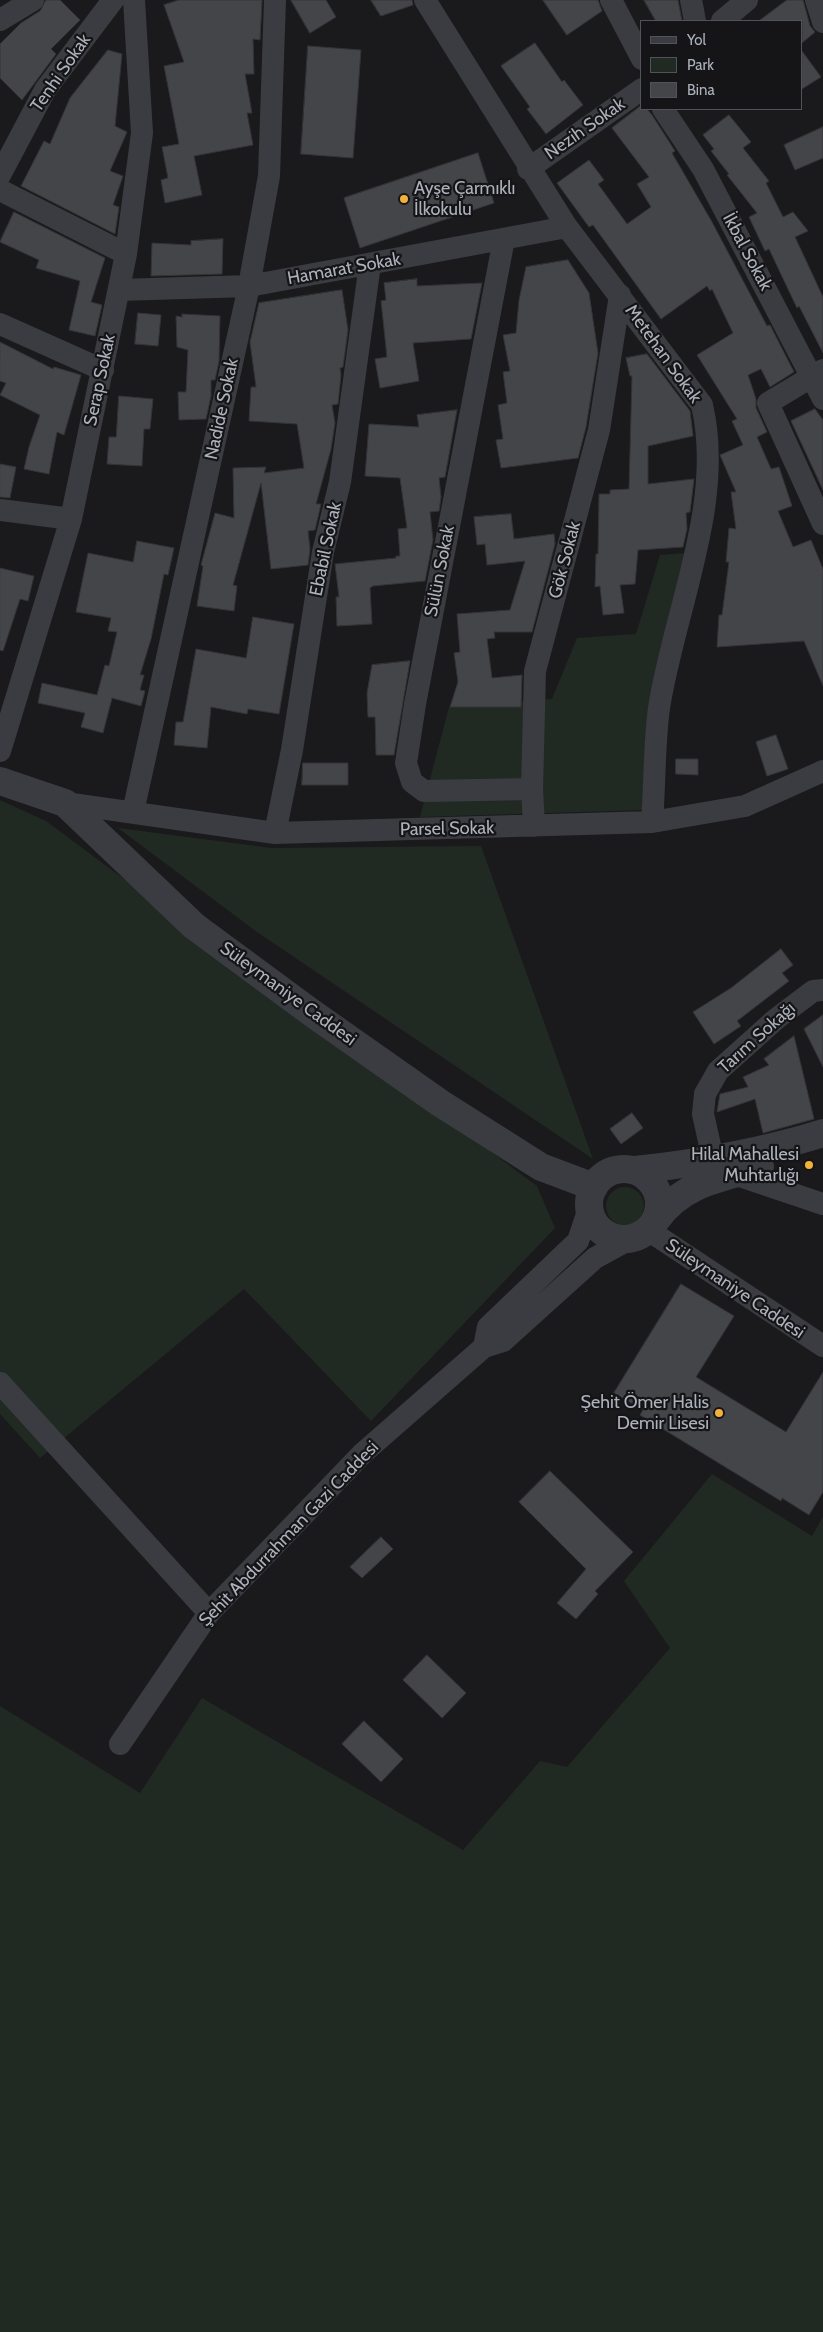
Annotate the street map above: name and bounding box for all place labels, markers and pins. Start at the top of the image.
place label: Ayşe Çarmıklı İlkokulu [414,178,515,220]
marker: Ayşe Çarmıklı İlkokulu [398,193,410,205]
place label: Hilal Mahallesi Muhtarlığı [691,1144,799,1186]
marker: Hilal Mahallesi Muhtarlığı [803,1159,815,1171]
place label: Şehit Ömer Halis Demir Lisesi [580,1392,709,1435]
marker: Şehit Ömer Halis Demir Lisesi [713,1407,725,1419]

